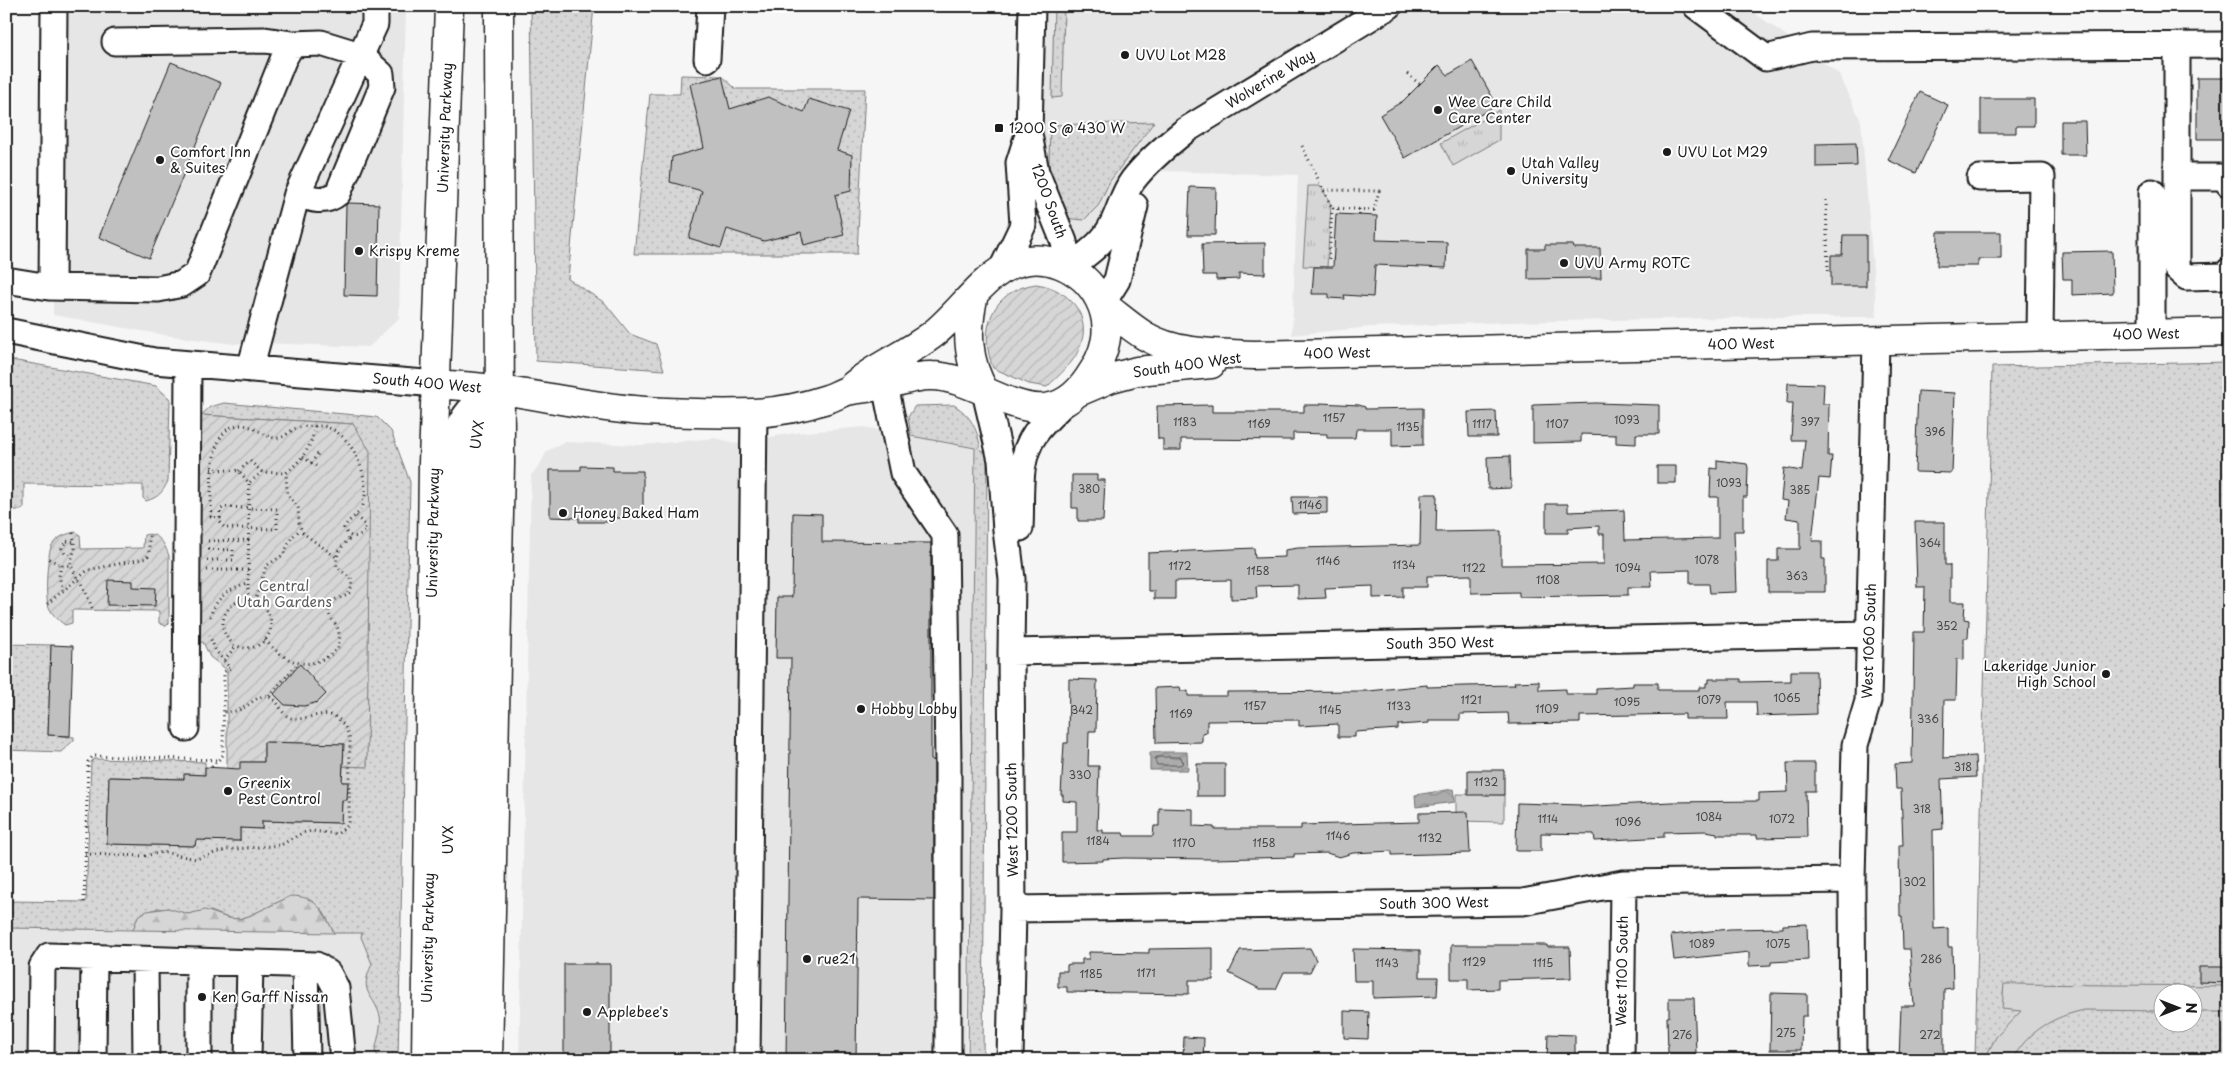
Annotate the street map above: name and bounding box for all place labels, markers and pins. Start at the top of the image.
place label: UVU Lot M28 [1135,44,1226,65]
marker: UVU Lot M28 [1119,49,1131,61]
place label: Wee Care Child Care Center [1448,91,1552,128]
marker: Wee Care Child Care Center [1432,104,1444,116]
place label: 1200 S @ 430 W [1009,117,1125,138]
marker: 1200 S @ 430 W [993,122,1005,134]
place label: Comfort Inn & Suites [170,141,251,178]
place label: UVU Lot M29 [1677,141,1768,162]
marker: UVU Lot M29 [1661,146,1673,158]
place label: Utah Valley University [1521,152,1599,189]
marker: Comfort Inn & Suites [154,154,166,166]
marker: Utah Valley University [1505,165,1517,177]
place label: Krispy Kreme [369,240,460,261]
marker: Krispy Kreme [353,245,365,257]
place label: UVU Army ROTC [1574,252,1691,273]
marker: UVU Army ROTC [1558,257,1570,269]
place label: Honey Baked Ham [573,502,699,523]
marker: Honey Baked Ham [557,507,569,519]
place label: Lakeridge Junior High School [1984,655,2097,692]
marker: Lakeridge Junior High School [2100,668,2112,680]
place label: Hobby Lobby [871,698,957,719]
marker: Hobby Lobby [855,703,867,715]
place label: Greenix Pest Control [238,772,321,809]
marker: Greenix Pest Control [222,785,234,797]
place label: rue21 [817,948,855,969]
marker: rue21 [801,953,813,965]
place label: Ken Garff Nissan [212,986,328,1007]
marker: Ken Garff Nissan [196,991,208,1003]
place label: Applebee's [597,1001,668,1022]
marker: Applebee's [581,1006,593,1018]

